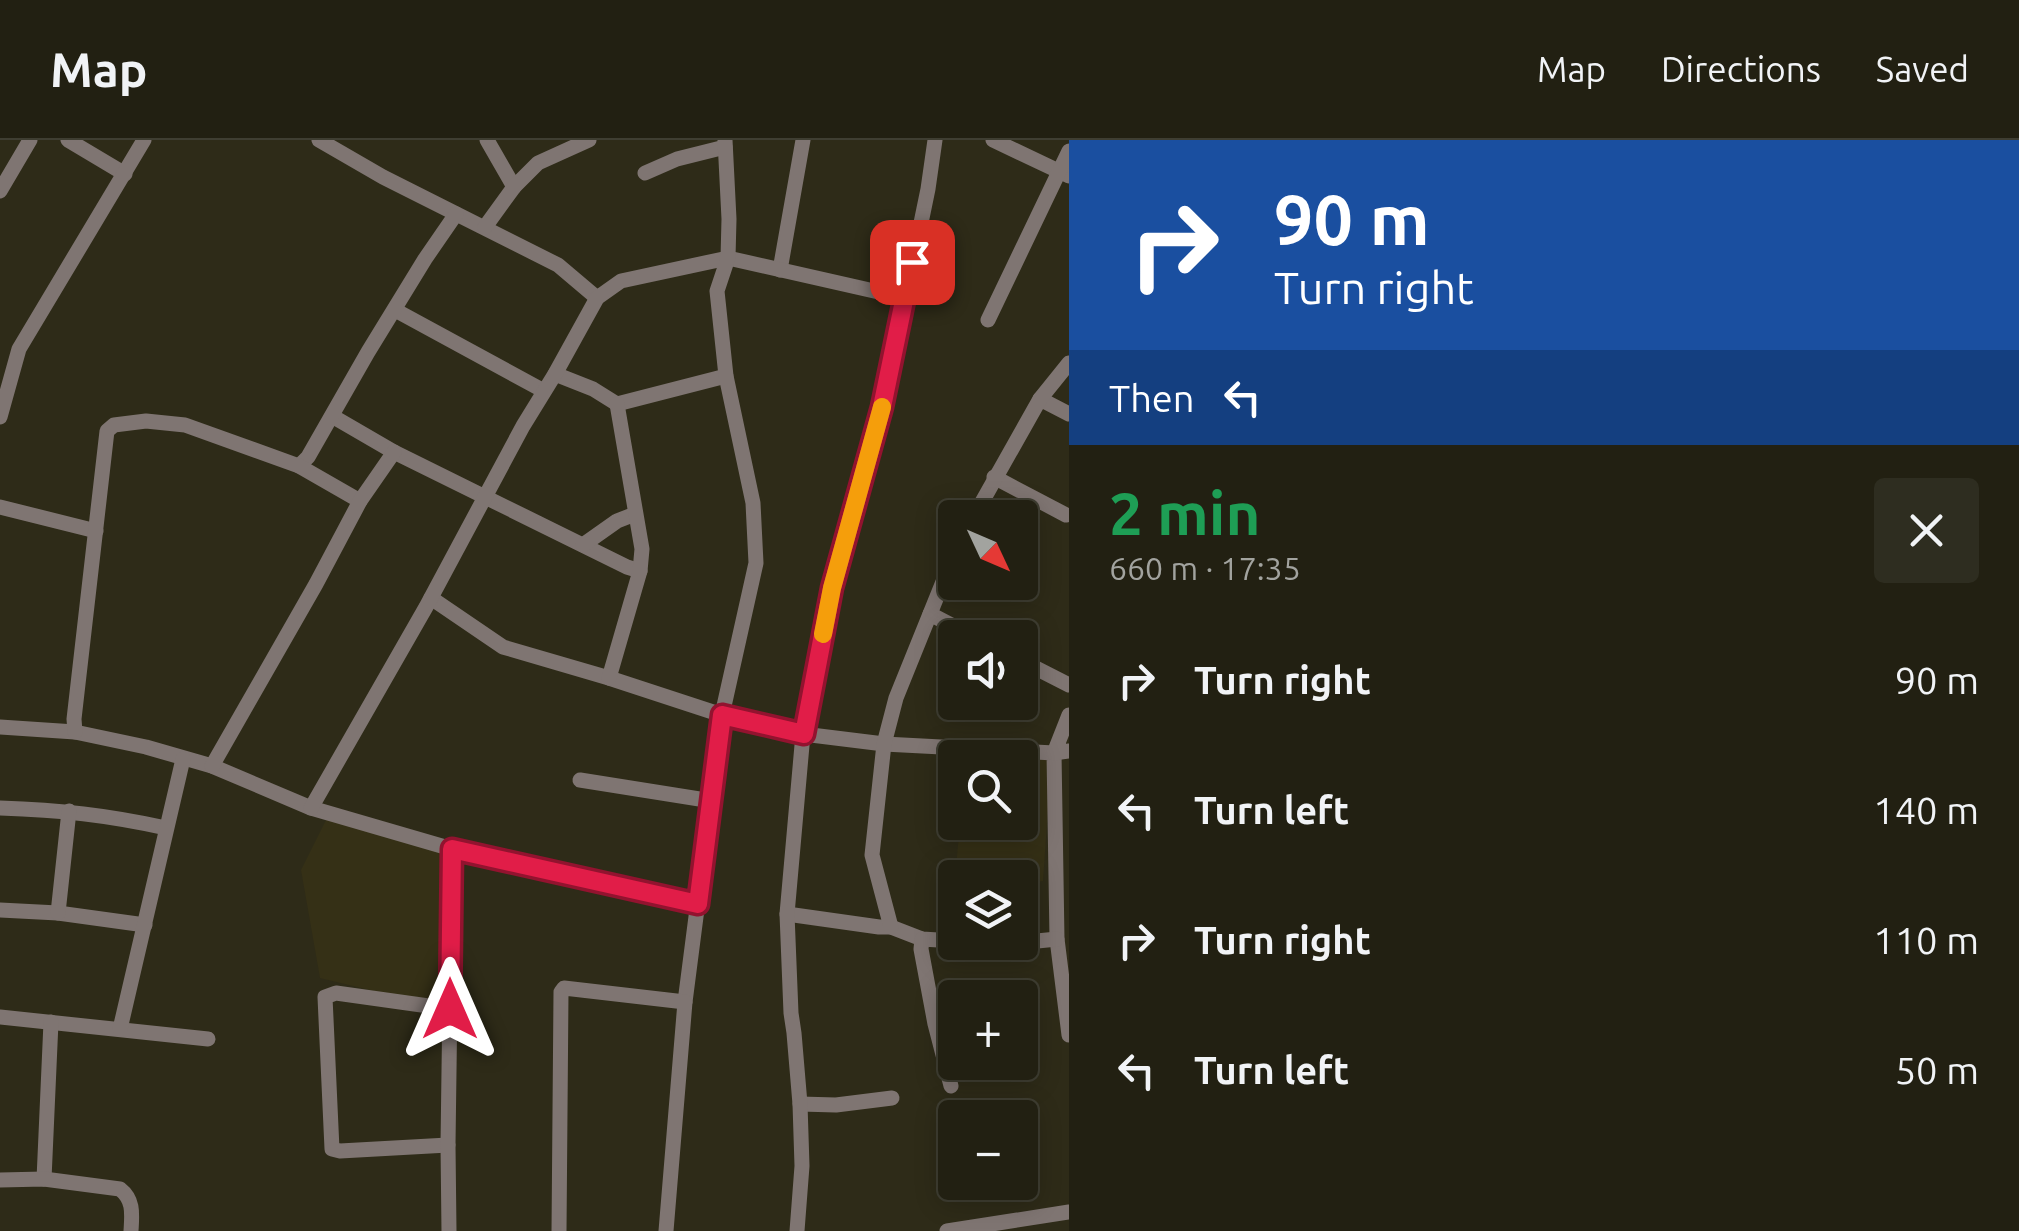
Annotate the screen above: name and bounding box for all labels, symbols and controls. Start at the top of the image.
text: Map [50,42,148,96]
text: Map [1537,49,1606,89]
text: Directions [1661,49,1821,89]
text: Saved [1876,49,1969,89]
icon: right [1109,180,1239,310]
text: 90 m [1274,180,1430,258]
pin [870,220,955,305]
icon: arrive [885,235,940,290]
text: Turn right [1274,262,1474,313]
icon: left [1215,370,1270,425]
text: Then [1109,377,1195,419]
button: close [1874,478,1979,583]
text: 2 min [1109,479,1261,546]
north arrow [938,500,1038,600]
map controls [938,500,1038,1200]
text: 660 m · 17:35 [1109,550,1301,586]
button: sound [938,620,1038,720]
icon: right [1109,653,1164,708]
text: Turn right [1194,659,1371,701]
text: 90 m [1895,659,1979,701]
button: search [938,740,1038,840]
icon: left [1109,783,1164,838]
text: Turn left [1194,789,1349,831]
text: 140 m [1873,789,1979,831]
button: layers [938,860,1038,960]
icon: right [1109,913,1164,968]
text: Turn right [1194,919,1371,961]
text: 110 m [1873,919,1979,961]
position arrow [398,957,502,1061]
button: + [938,980,1038,1080]
icon: left [1109,1043,1164,1098]
text: Turn left [1194,1049,1349,1091]
text: 50 m [1895,1049,1979,1091]
button: − [938,1100,1038,1200]

